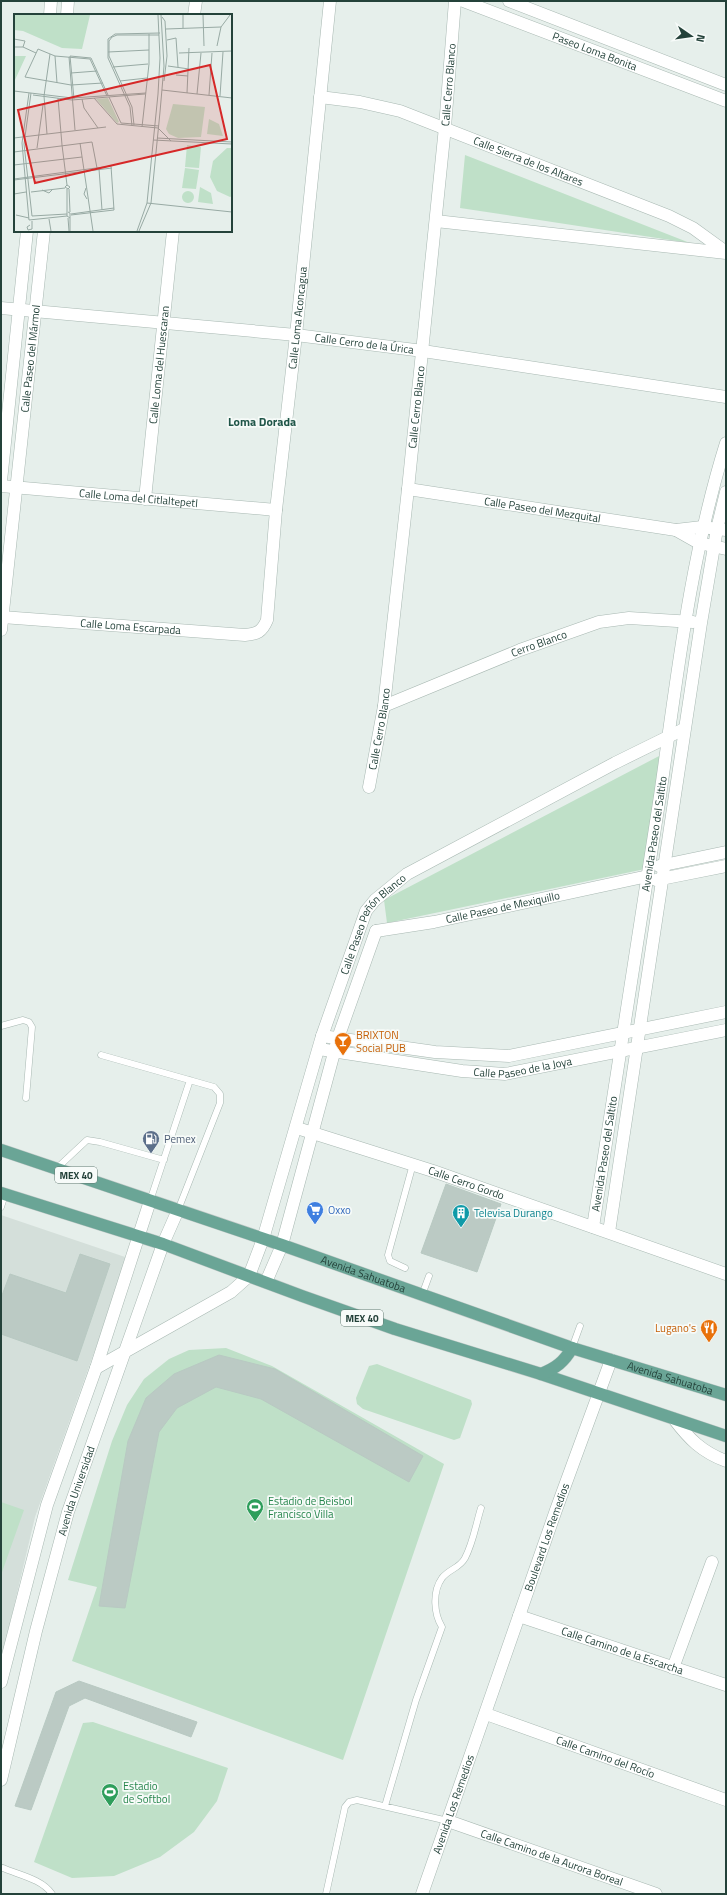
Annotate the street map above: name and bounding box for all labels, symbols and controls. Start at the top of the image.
inset map [14,14,232,232]
north arrow [671,16,711,56]
street label: Paseo Loma Bonita [550,28,640,75]
text: N [692,33,709,44]
street label: Calle Cerro Blanco [437,42,460,127]
street label: Calle Sierra de los Altares [471,132,586,190]
street label: Calle Loma Aconcagua [284,265,311,370]
street label: Calle Paseo del Mármol [17,304,44,413]
street label: Calle Loma del Huescaran [145,305,173,425]
street label: Calle Cerro de la Úrica [314,329,415,358]
street label: Calle Cerro Blanco [404,365,429,449]
district label: Loma Dorada [228,412,296,431]
street label: Calle Loma del Citlaltepetl [78,485,199,511]
street label: Calle Paseo del Mezquital [483,493,602,526]
street label: Calle Loma Escarpada [80,615,182,638]
street label: Cerro Blanco [508,626,569,661]
street label: Calle Cerro Blanco [364,687,394,771]
street label: Avenida Paseo del Saltito [637,775,671,893]
street label: Calle Paseo Peñón Blanco [336,870,409,977]
street label: Calle Paseo de Mexiquillo [444,887,561,927]
place label: BRIXTON Social PUB [356,1027,406,1056]
bar icon: BRIXTON Social PUB [333,1031,353,1056]
street label: Calle Paseo de la Joya [473,1053,574,1082]
street label: Avenida Paseo del Saltito [587,1095,621,1213]
fuel station icon: Pemex [141,1129,161,1154]
place label: Pemex [164,1131,196,1147]
street label: Calle Cerro Gordo [426,1162,507,1204]
road number: MEX 40 [55,1167,97,1183]
supermarket icon: Oxxo [305,1200,325,1225]
place label: Oxxo [328,1202,351,1218]
building icon: Televisa Durango [451,1203,471,1228]
place label: Televisa Durango [474,1205,553,1221]
street label: Avenida Sahuatoba [319,1251,408,1297]
road number: MEX 40 [341,1310,383,1326]
restaurant icon: Lugano's [699,1318,719,1343]
place label: Lugano's [655,1320,696,1336]
street label: Avenida Sahuatoba [625,1357,716,1399]
street label: Avenida Universidad [54,1443,99,1538]
street label: Boulevard Los Remedios [520,1481,573,1594]
place label: Estadio de Beisbol Francisco Villa [268,1493,353,1522]
sports icon: Estadio de Beisbol Francisco Villa [245,1497,265,1522]
street label: Calle Camino de la Escarcha [559,1623,686,1678]
street label: Calle Camino del Rocío [554,1732,657,1782]
street label: Avenida Los Remedios [429,1753,478,1856]
place label: Estadio de Softbol [123,1778,170,1807]
sports icon: Estadio de Softbol [100,1782,120,1807]
street label: Calle Camino de la Aurora Boreal [478,1825,625,1890]

